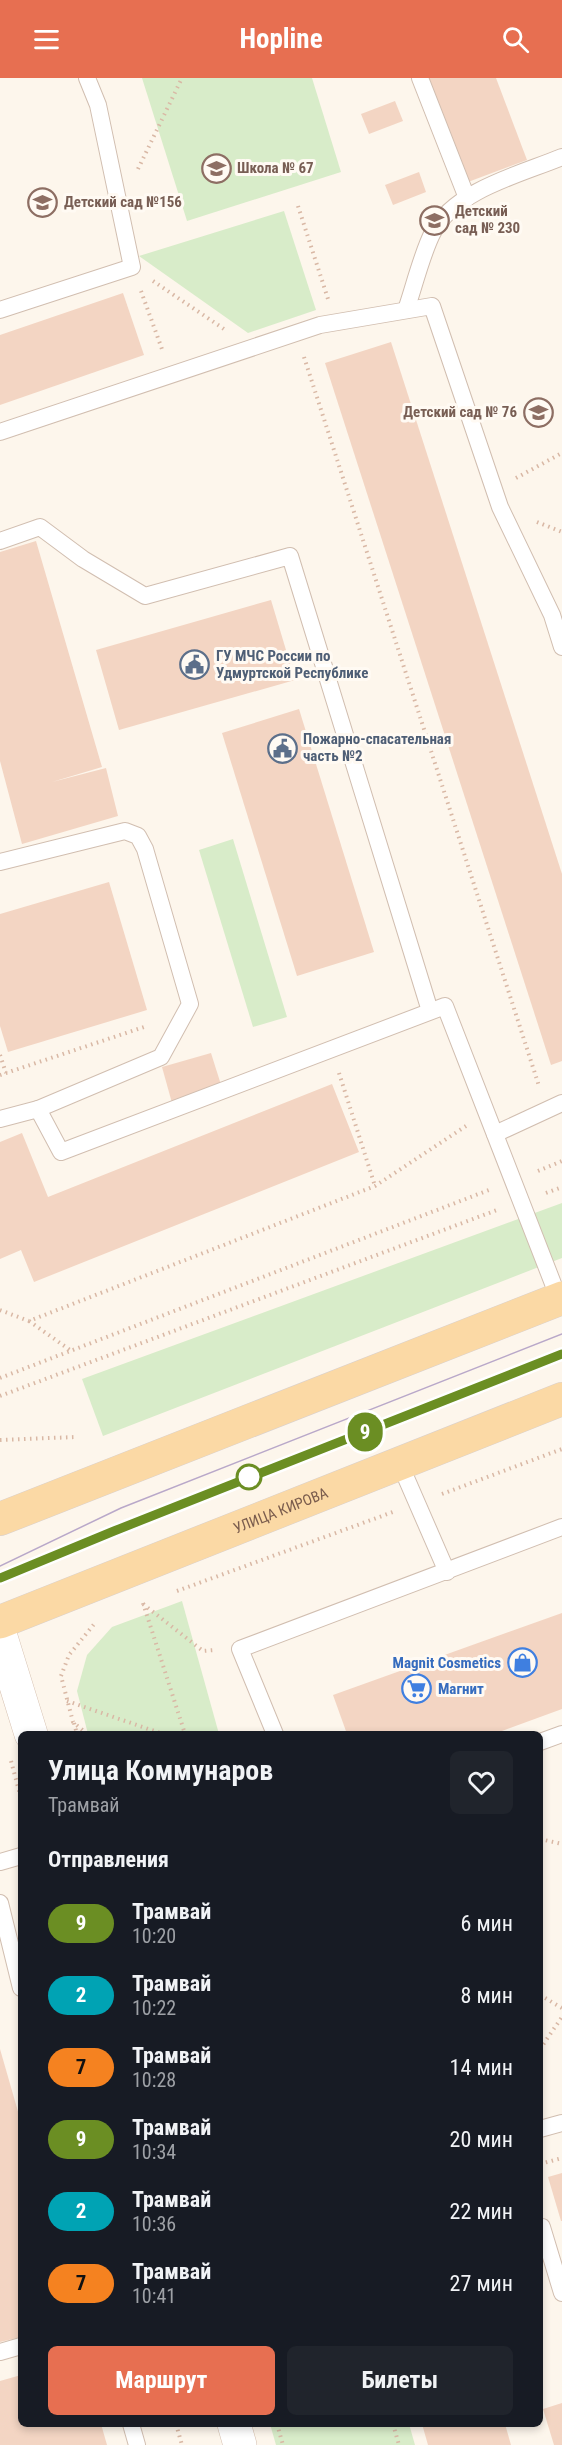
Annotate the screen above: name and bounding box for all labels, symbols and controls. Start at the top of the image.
icon: menu [30,23,63,56]
text: Hopline [239,23,323,55]
icon: search [499,23,532,56]
school or university icon: Школа № 67 [200,152,232,184]
place label: Школа № 67 [237,159,314,177]
school or university icon: Детский сад №156 [27,186,59,218]
place label: Детский сад №156 [64,193,182,211]
place label: Детский сад № 230 [455,202,520,237]
school or university icon: Детский сад № 230 [418,204,450,236]
school or university icon: Детский сад № 76 [522,396,554,428]
place label: Детский сад № 76 [403,403,517,421]
place label: ГУ МЧС России по Удмуртской Республике [216,647,368,682]
public building icon: ГУ МЧС России по Удмуртской Республике [179,649,211,681]
place label: Пожарно-спасательная часть №2 [303,730,451,765]
public building icon: Пожарно-спасательная часть №2 [266,732,298,764]
line badge: 9 [346,1412,385,1452]
text: 9 [360,1420,370,1444]
unlabelled marker [236,1464,262,1490]
street label: УЛИЦА КИРОВА [231,1484,331,1537]
shop icon: Magnit Cosmetics [506,1647,538,1679]
place label: Magnit Cosmetics [393,1654,501,1672]
supermarket icon: Магнит [401,1673,433,1705]
place label: Магнит [438,1680,484,1698]
button: heart [450,1751,513,1814]
text: Улица Коммунаров [48,1754,273,1787]
text: Трамвай [48,1793,120,1817]
text: Отправления [48,1847,169,1872]
text: Трамвай [132,1899,211,1924]
text: 9 [76,1911,86,1935]
text: 6 мин [460,1911,513,1936]
text: 10:20 [132,1924,176,1948]
text: Трамвай [132,1971,211,1996]
text: 2 [76,1983,86,2007]
text: 8 мин [460,1983,513,2008]
text: 10:22 [132,1996,176,2020]
text: Трамвай [132,2043,211,2068]
text: 7 [76,2055,86,2079]
text: 14 мин [450,2055,513,2080]
text: 10:28 [132,2068,176,2092]
text: Трамвай [132,2115,211,2140]
text: 9 [76,2127,86,2151]
text: 20 мин [450,2127,513,2152]
text: 10:34 [132,2140,176,2164]
text: Трамвай [132,2187,211,2212]
text: 2 [76,2199,86,2223]
text: 22 мин [450,2199,513,2224]
text: 10:36 [132,2212,176,2236]
text: Трамвай [132,2259,211,2284]
text: 7 [76,2271,86,2295]
text: 27 мин [450,2271,513,2296]
text: 10:41 [132,2284,176,2308]
button: Маршрут [48,2346,275,2415]
button: Билеты [287,2346,513,2415]

